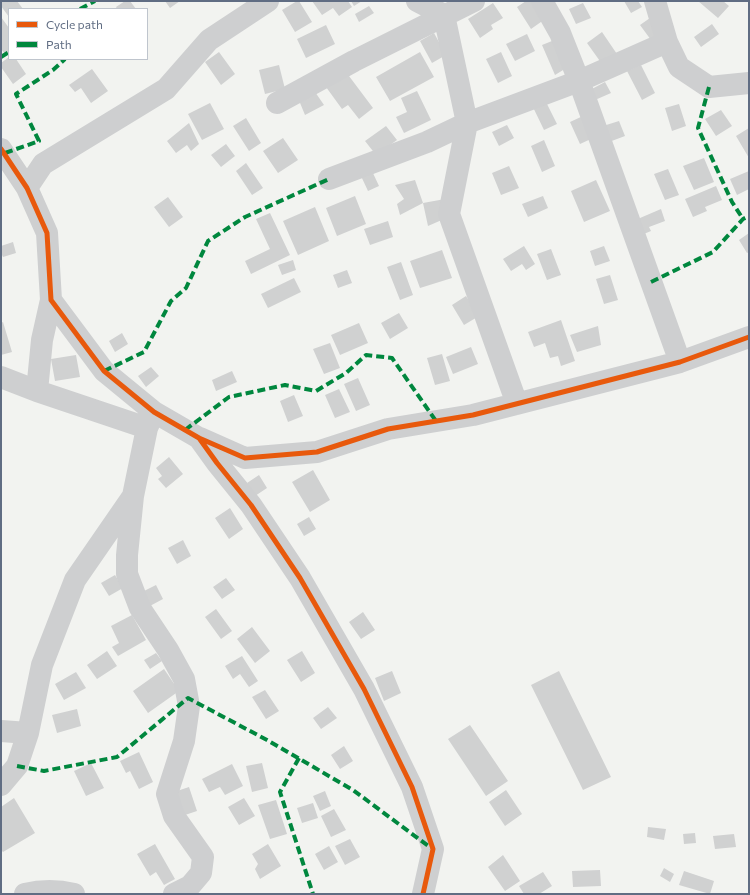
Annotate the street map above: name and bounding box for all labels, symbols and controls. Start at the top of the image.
legend [8,8,148,60]
text: Cycle path [46,17,103,31]
text: Path [46,37,72,51]

